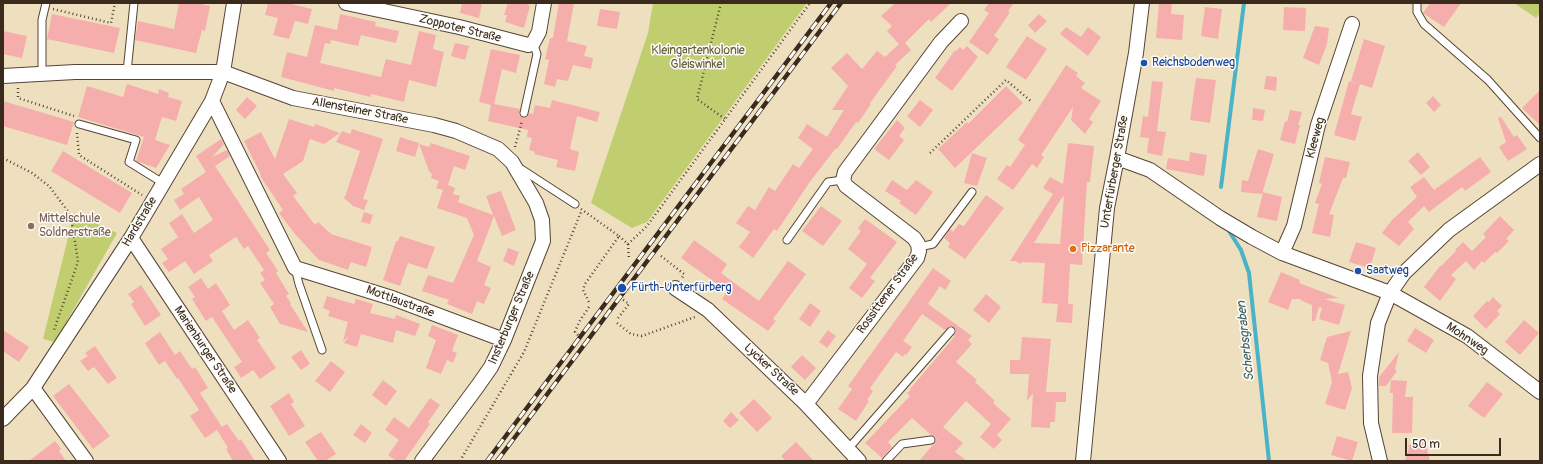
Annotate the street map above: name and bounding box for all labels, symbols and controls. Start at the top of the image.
street label: Zoppoter Straße [418,12,502,46]
park label: Kleingartenkolonie Gleiswinkel [651,44,745,72]
place label: Reichsbodenweg [1152,56,1235,70]
marker: Reichsbodenweg [1139,58,1149,68]
street label: Allensteiner Straße [311,95,409,127]
street label: Unterfürberger Straße [1098,115,1132,229]
street label: Kleeweg [1304,116,1328,160]
street label: Hardstraße [120,194,160,250]
place label: Mittelschule Soldnerstraße [39,212,111,240]
marker: Mittelschule Soldnerstraße [26,221,36,231]
place label: Pizzarante [1081,242,1135,256]
marker: Pizzarante [1068,244,1078,254]
street label: Rossittener Straße [854,251,922,337]
place label: Saatweg [1366,264,1409,278]
marker: Saatweg [1353,266,1363,276]
street label: Insterburger Straße [486,269,538,367]
place label: Fürth-Unterfürberg [631,281,731,295]
marker: Fürth-Unterfürberg [616,282,628,294]
street label: Mottlaustraße [364,283,436,321]
water label: Scherbsgraben [1234,300,1258,382]
street label: Marienburger Straße [170,304,240,396]
street label: Mohnweg [1443,320,1491,358]
street label: Lycker Straße [741,341,801,399]
scale bar [1407,430,1503,456]
text: 50 m [1412,437,1440,452]

